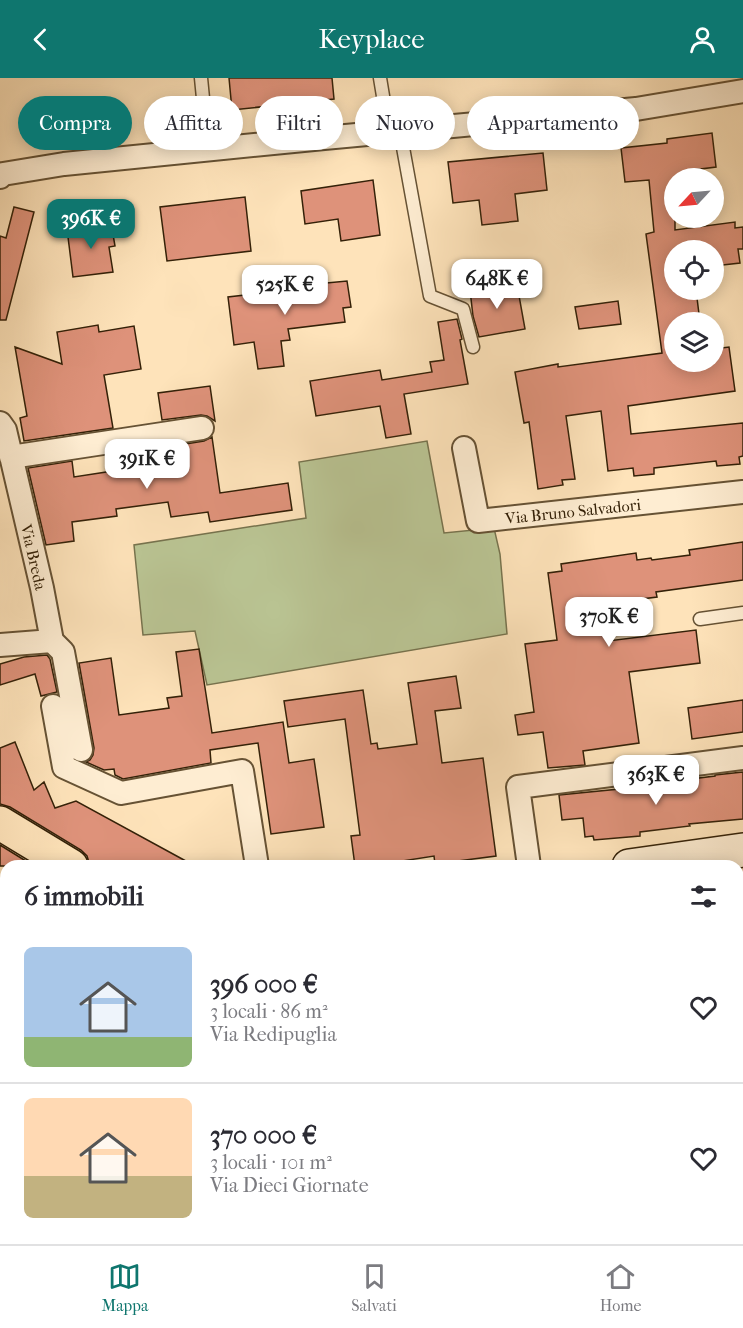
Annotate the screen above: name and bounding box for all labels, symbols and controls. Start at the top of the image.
icon: back [24,23,57,56]
text: Keyplace [318,23,425,55]
icon: person [686,23,719,56]
chip: Compra [18,96,132,150]
chip: Affitta [144,96,243,150]
chip: Filtri [255,96,343,150]
chip: Nuovo [355,96,455,150]
chip: Appartamento [467,96,639,150]
north arrow [664,168,724,228]
map controls [664,168,724,372]
pin: 396K € [42,199,140,250]
text: 396K € [61,207,121,230]
button: locate [664,240,724,300]
pin: 648K € [448,259,546,310]
pin: 525K € [236,265,334,316]
text: 648K € [465,267,529,290]
text: 525K € [256,273,314,296]
button: layers [664,312,724,372]
pin: 391K € [98,439,196,490]
text: 391K € [119,447,175,470]
street label: Via Bruno Salvadori [503,495,642,528]
street label: Via Breda [16,521,50,593]
pin: 370K € [560,597,658,648]
text: 370K € [579,605,639,628]
pin: 363K € [607,755,705,806]
text: 363K € [627,763,685,786]
icon: filters [687,880,720,913]
text: 6 immobili [24,881,144,912]
text: 396 000 € [210,969,318,1000]
icon: home [72,971,144,1043]
icon: heart [687,991,720,1024]
text: 3 locali · 86 m² [210,1000,328,1023]
text: Via Redipuglia [210,1023,337,1046]
text: 370 000 € [210,1120,317,1151]
icon: home [72,1122,144,1194]
icon: heart [687,1142,720,1175]
text: 3 locali · 101 m² [210,1151,332,1174]
text: Via Dieci Giornate [210,1174,369,1197]
tab: Mappa [101,1260,148,1315]
tab: Salvati [351,1260,397,1315]
tab: Home [600,1260,641,1315]

